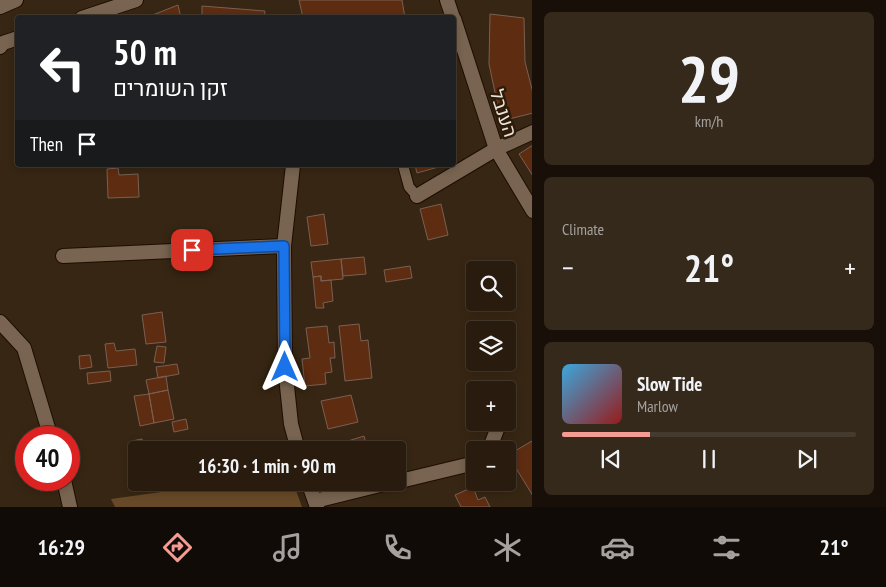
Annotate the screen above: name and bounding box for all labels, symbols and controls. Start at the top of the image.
text: 50 m [113,29,177,75]
icon: left [30,35,95,100]
text: 29 [678,36,740,120]
text: זקן השומרים [113,74,228,102]
street label: הענבל [485,86,523,140]
text: km/h [695,111,723,131]
icon: arrive [73,130,101,158]
text: Then [30,132,63,156]
text: Climate [562,219,604,239]
pin [171,229,213,271]
icon: arrive [178,236,206,264]
text: 21° [684,243,734,292]
text: − [562,249,574,286]
text: + [844,249,856,286]
map controls [466,261,516,491]
button: search [466,261,516,311]
button: layers [466,321,516,371]
position arrow [258,340,310,392]
text: Slow Tide [637,372,702,396]
button: + [466,381,516,431]
text: Marlow [637,396,678,416]
speed limit sign: 40 [15,426,80,491]
button: − [466,441,516,491]
icon: previous [597,445,625,473]
icon: pause [695,445,723,473]
icon: next [793,445,821,473]
text: 16:30 · 1 min · 90 m [198,454,336,478]
icon: directions [160,530,195,565]
icon: music [270,530,305,565]
icon: phone [380,530,415,565]
icon: climate [490,530,525,565]
icon: car [600,530,635,565]
icon: filters [709,530,744,565]
text: 16:29 [37,533,85,561]
text: 21° [819,533,848,561]

